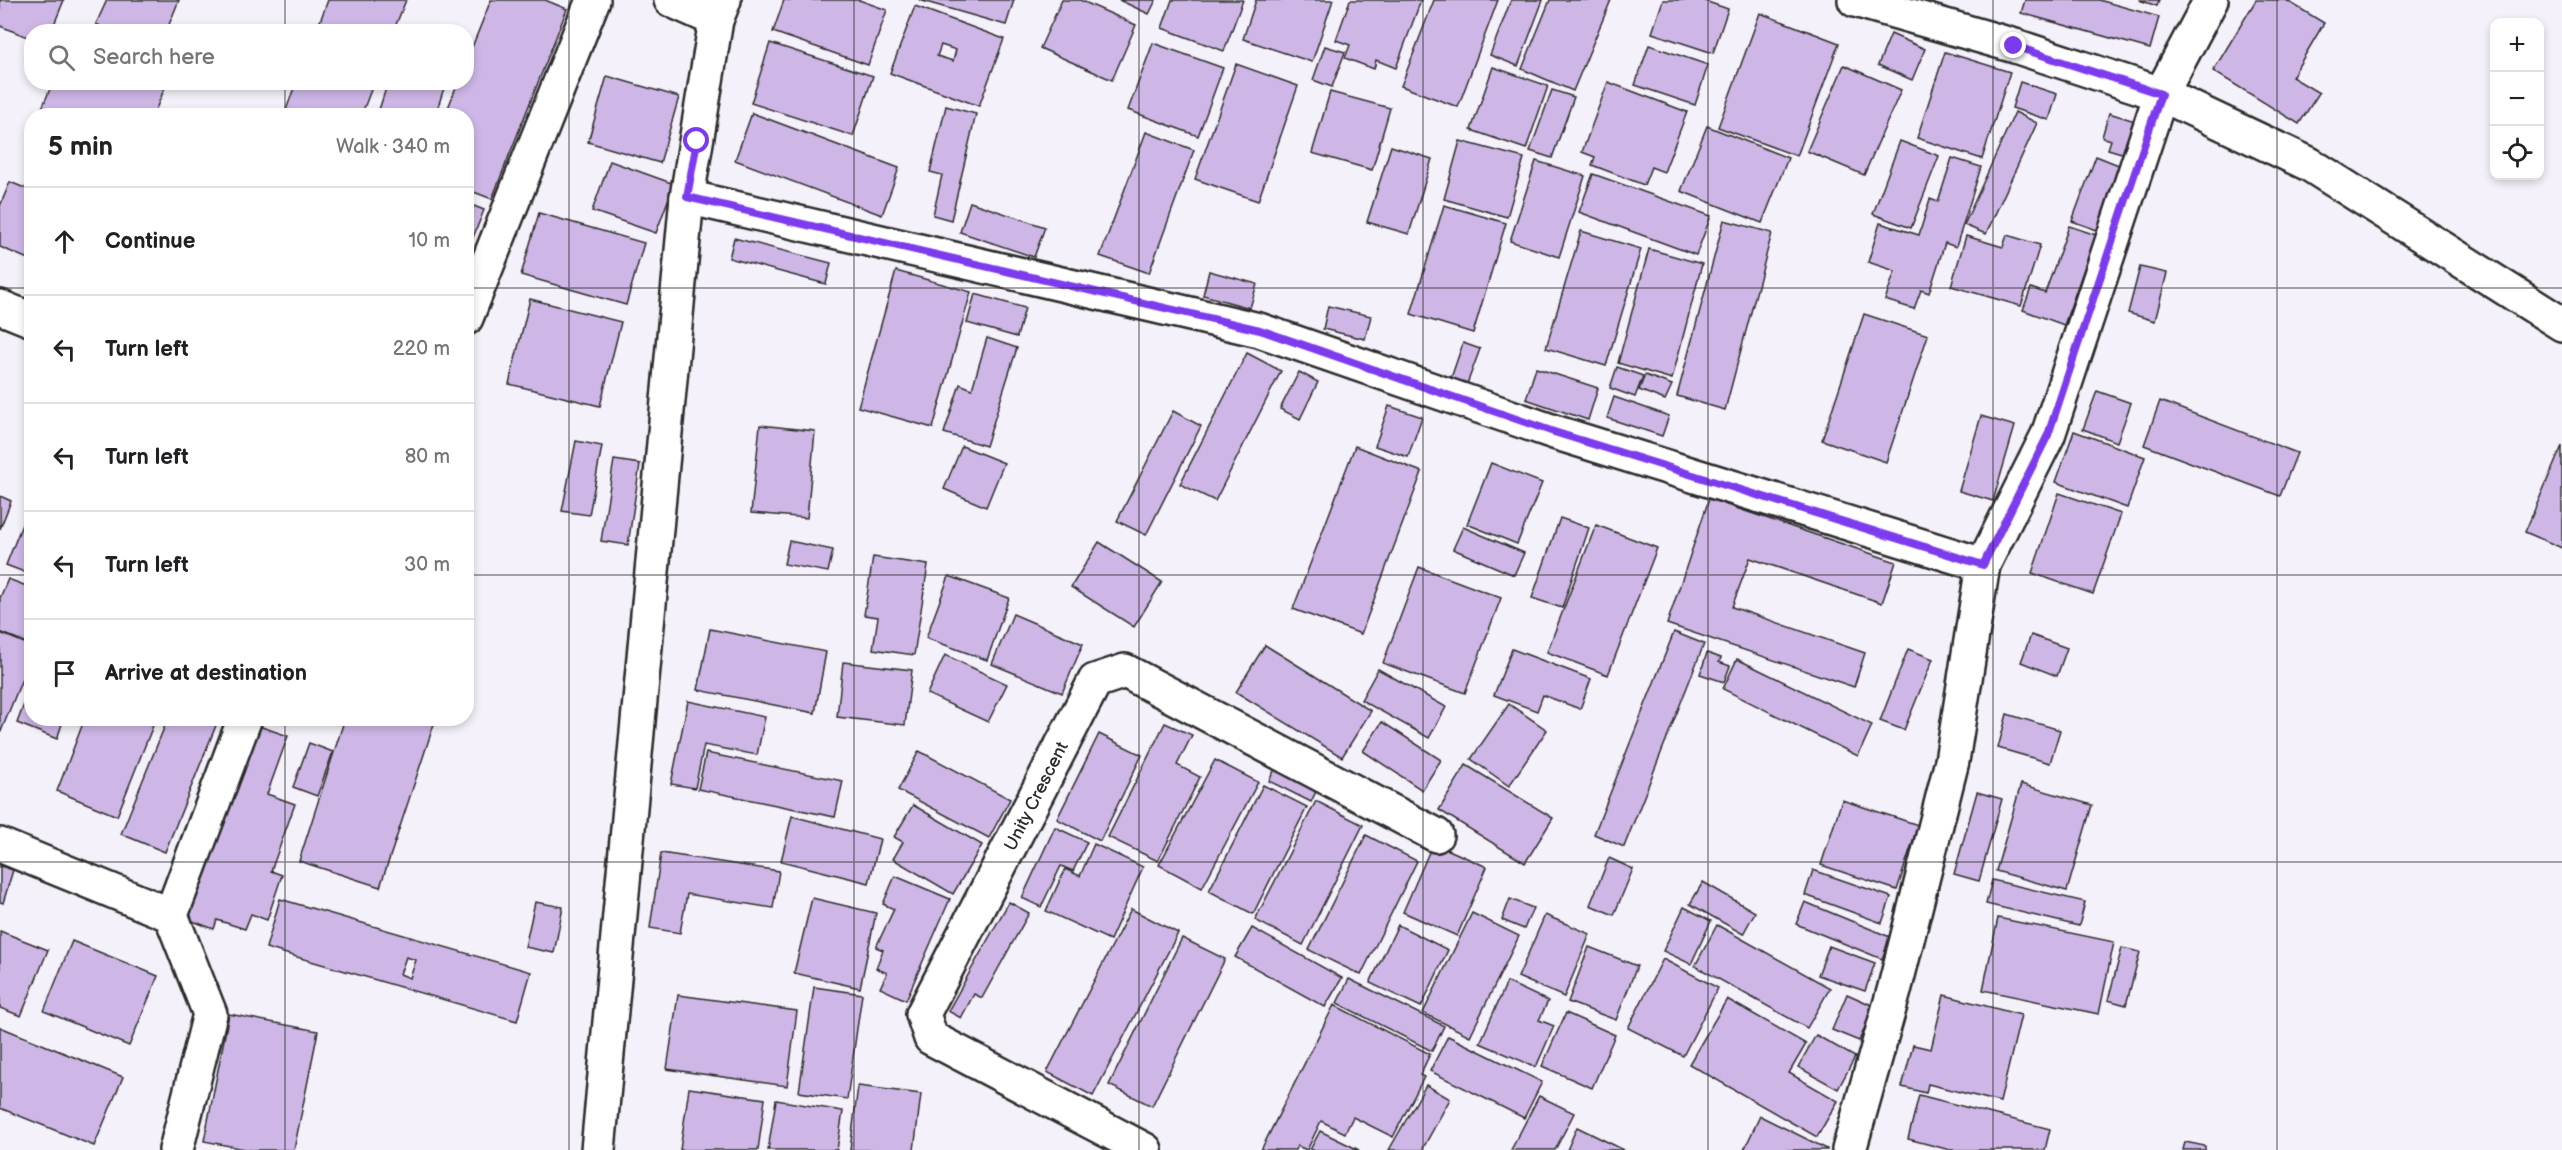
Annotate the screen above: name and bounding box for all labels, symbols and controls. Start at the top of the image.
map controls [2490,18,2544,180]
button: + [2490,18,2544,72]
search box [24,24,474,90]
route end [2000,32,2026,58]
icon: search [45,41,78,74]
text: Search here [93,44,215,71]
button: − [2490,72,2544,126]
button: locate [2490,126,2544,180]
route start [683,127,709,153]
text: 5 min [48,132,113,163]
text: Walk · 340 m [336,135,450,159]
icon: ahead [48,225,81,258]
text: Continue [105,228,195,255]
text: 10 m [409,229,450,253]
icon: left [48,333,81,366]
text: Turn left [105,336,189,363]
text: 220 m [393,337,450,361]
icon: left [48,441,81,474]
text: Turn left [105,444,189,471]
text: 80 m [405,445,450,469]
icon: left [48,549,81,582]
text: Turn left [105,552,189,579]
text: 30 m [404,553,450,577]
icon: arrive [48,657,81,690]
text: Arrive at destination [105,660,307,687]
street label: Unity Crescent [1000,738,1073,854]

